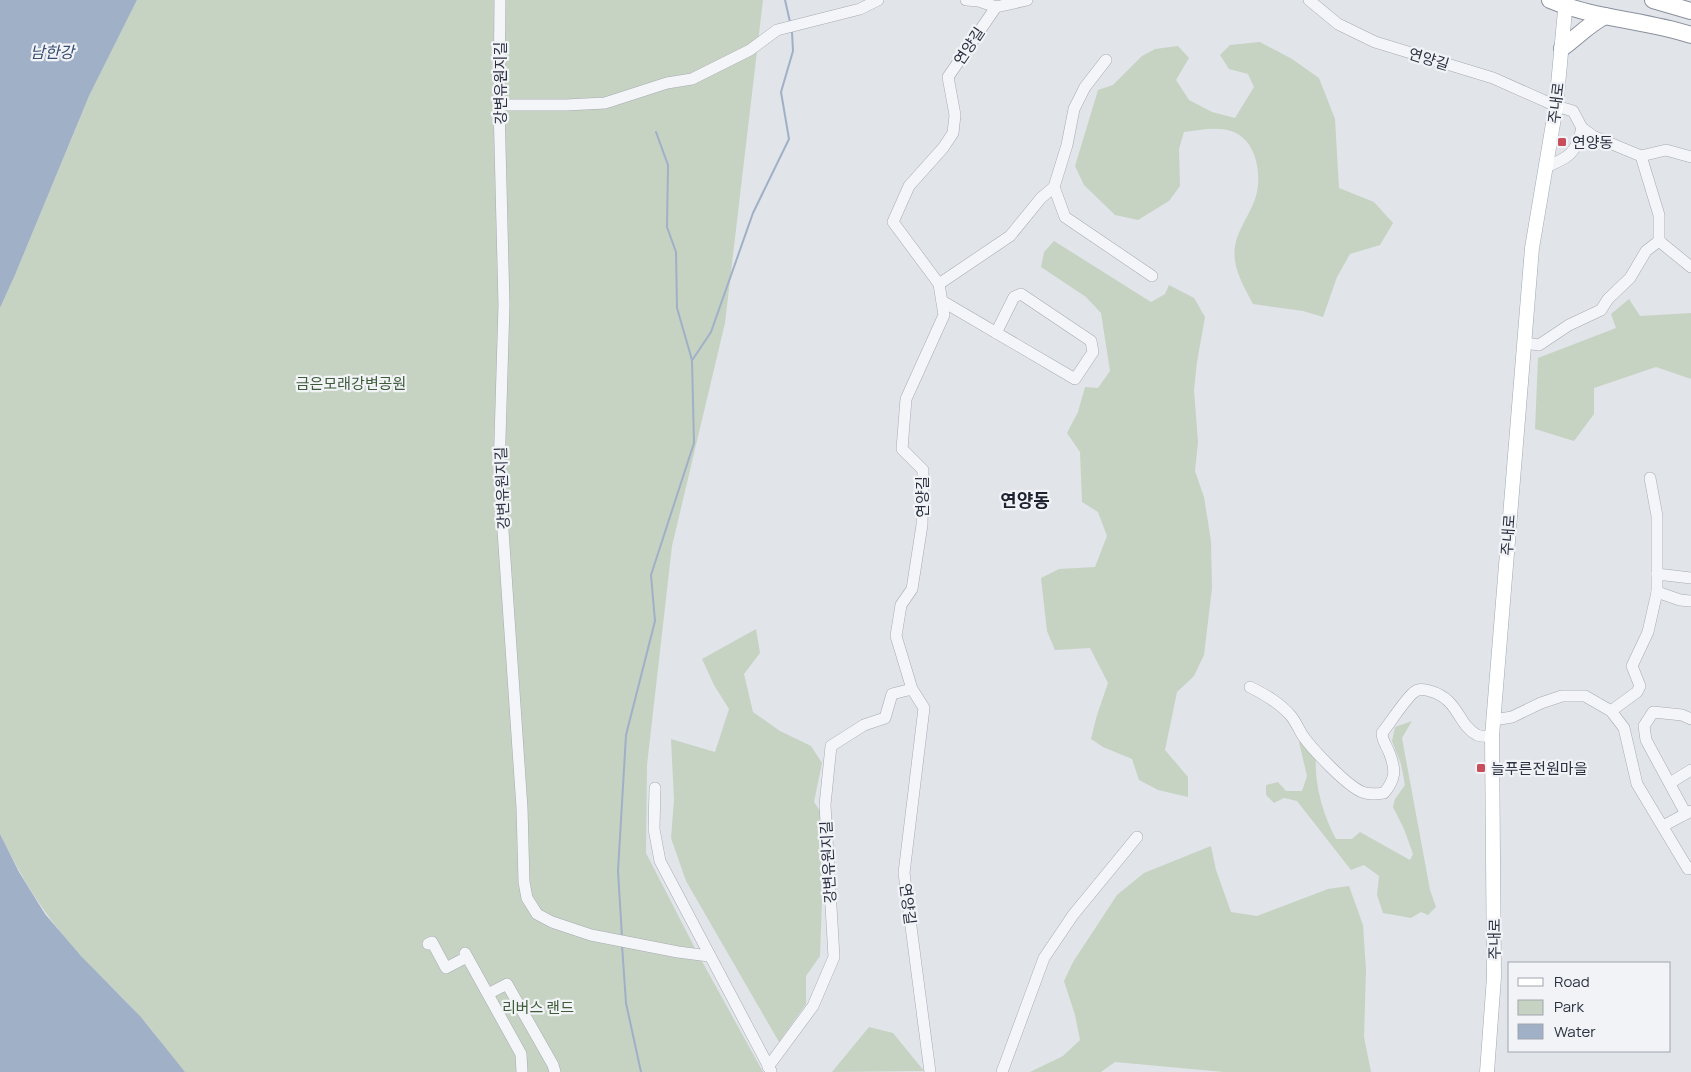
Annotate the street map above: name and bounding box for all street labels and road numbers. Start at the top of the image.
street label: 연양길 [949,23,989,69]
street label: 강변유원지길 [490,42,511,124]
street label: 연양길 [1406,43,1452,75]
street label: 주내로 [1543,81,1569,125]
street label: 강변유원지길 [490,446,514,530]
street label: 연양길 [912,476,933,518]
street label: 주내로 [1496,514,1520,556]
street label: 강변유원지길 [815,820,841,904]
street label: 연양길 [895,882,921,926]
street label: 주내로 [1484,918,1505,960]

